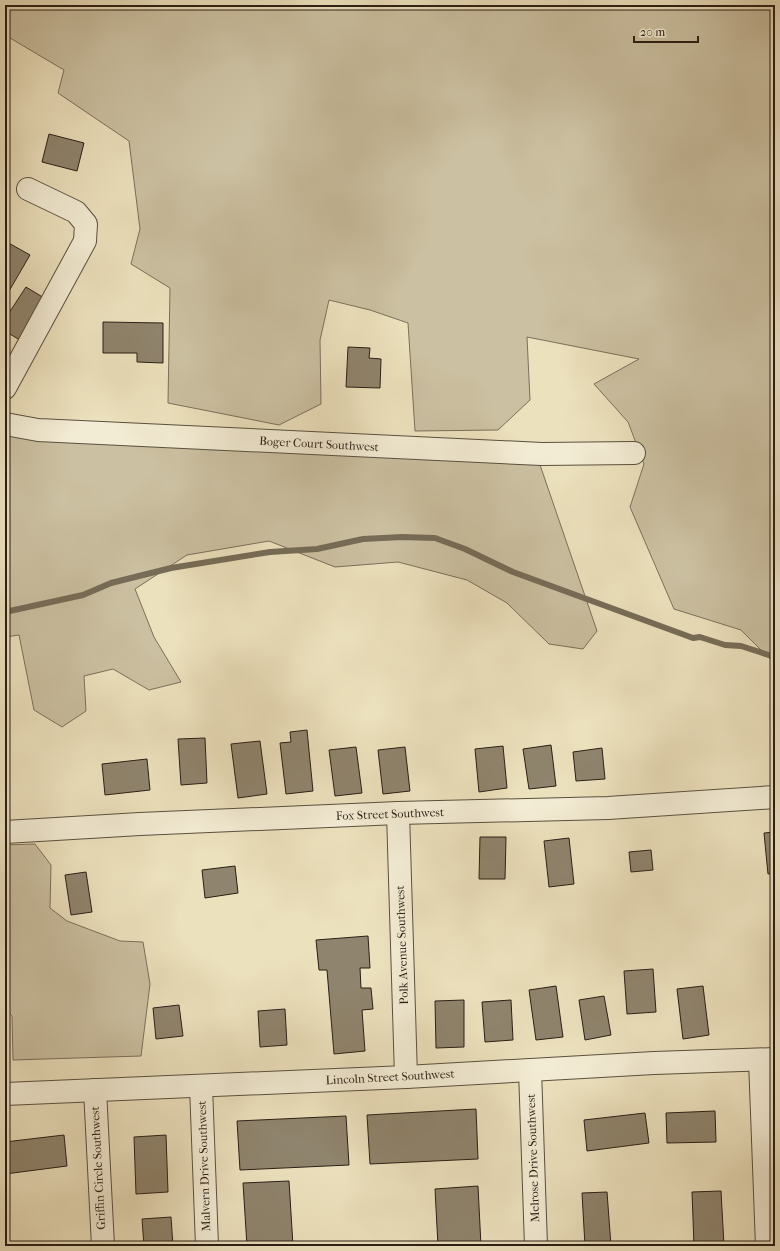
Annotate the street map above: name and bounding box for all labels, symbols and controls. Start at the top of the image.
scale bar [634,18,698,44]
text: 20 m [640,25,665,39]
street label: Boger Court Southwest [259,434,380,454]
street label: Fox Street Southwest [336,805,445,823]
street label: Polk Avenue Southwest [393,884,411,1005]
street label: Lincoln Street Southwest [325,1067,456,1087]
street label: Melrose Drive Southwest [524,1093,542,1223]
street label: Malvern Drive Southwest [195,1100,213,1232]
street label: Griffin Circle Southwest [88,1105,108,1230]

